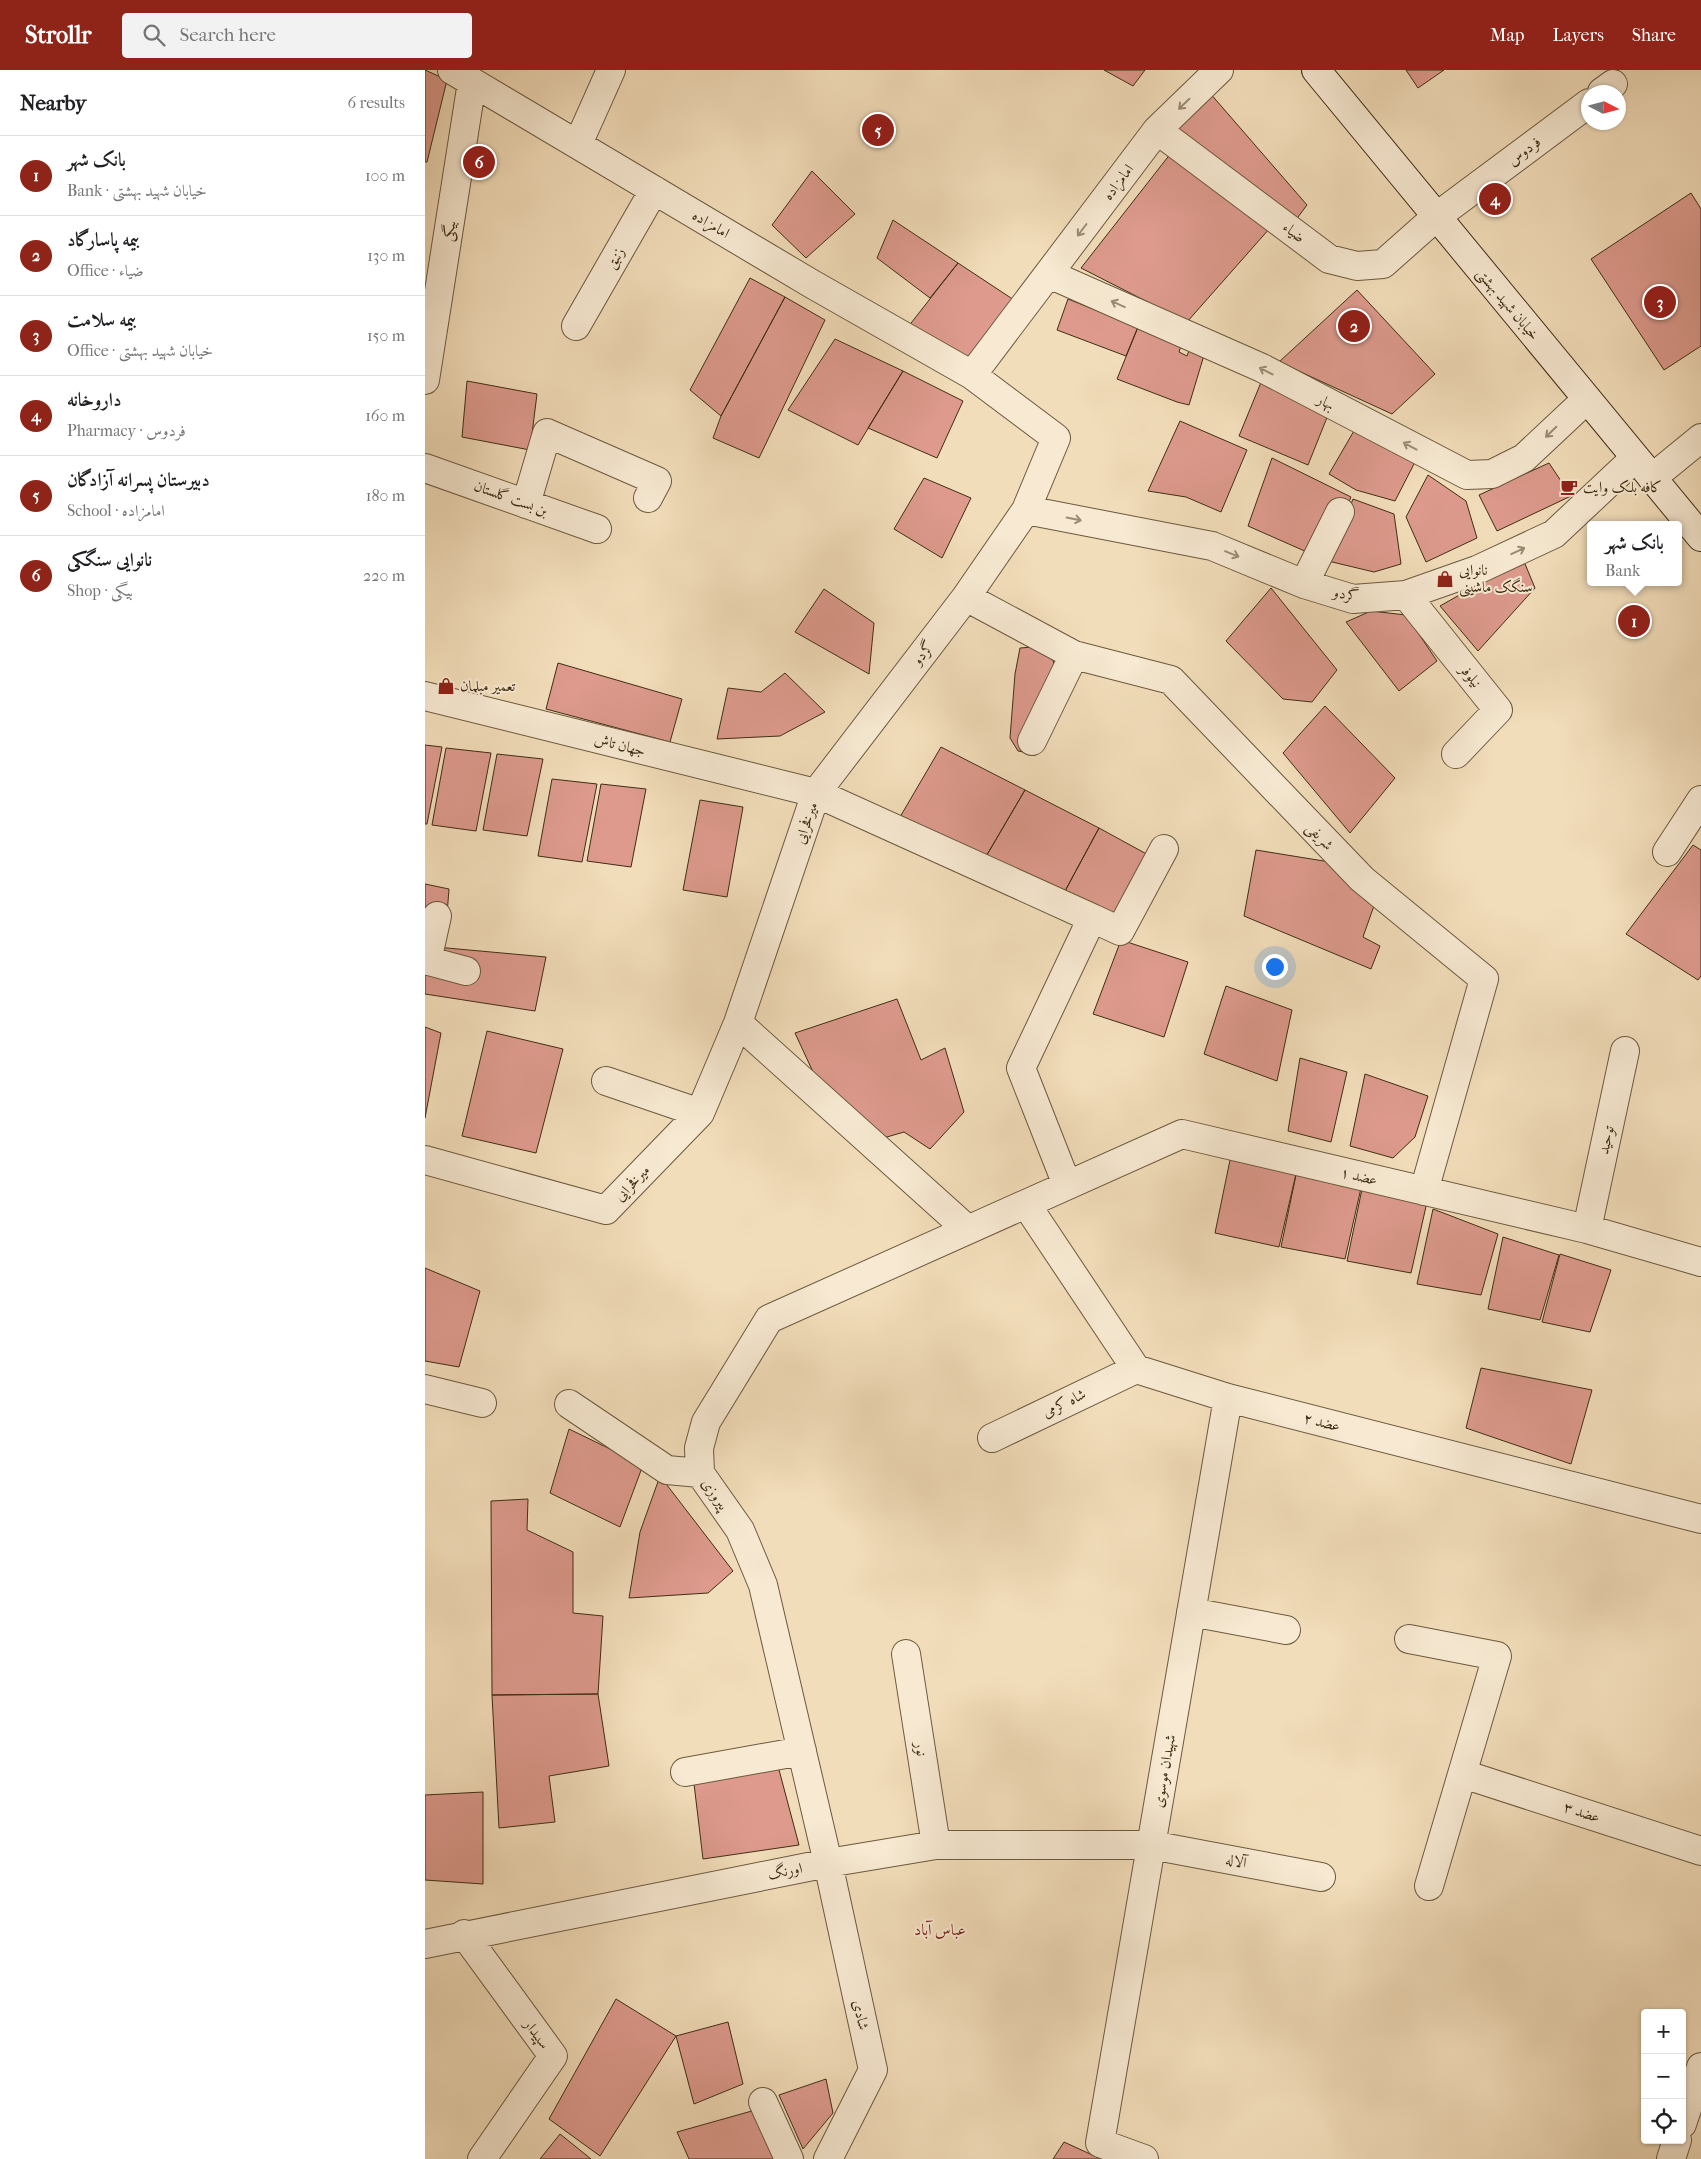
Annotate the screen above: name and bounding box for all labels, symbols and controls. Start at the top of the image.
search box [122,13,472,58]
text: Strollr [25,21,92,49]
icon: search [140,21,168,49]
text: Search here [180,24,276,46]
text: Map [1490,25,1524,46]
text: Layers [1552,25,1604,46]
text: Share [1632,25,1676,46]
north arrow [1581,85,1626,130]
text: Nearby [20,91,86,115]
text: 6 results [347,93,405,112]
one-way arrow [1178,98,1190,110]
pin: 5 [862,111,894,149]
street label: فردوس [1504,133,1545,170]
pin: 6 [463,143,495,181]
text: بانک شهر [67,149,126,171]
street label: امامزاده [1099,160,1139,205]
text: 1 [33,166,39,185]
text: 100 m [365,166,405,185]
pin: 4 [1479,180,1511,218]
text: Bank · خیابان شهید بهشتی [67,181,207,200]
street label: امامزاده [688,206,733,244]
street label: ضیاء [1279,218,1309,246]
street label: بیگی [438,219,461,243]
one-way arrow [1077,223,1087,237]
text: بیمه پاسارگاد [67,229,139,251]
street label: زنبق [602,244,628,272]
text: 2 [32,246,40,265]
text: 130 m [367,246,405,265]
text: Office · ضیاء [67,261,144,280]
street label: خیابان شهید بهشتی [1471,264,1543,345]
pin: 3 [1644,283,1676,321]
one-way arrow [1111,299,1126,309]
pin: 2 [1338,307,1370,345]
text: بیمه سلامت [67,309,136,331]
text: 3 [33,326,39,345]
text: 150 m [367,326,405,345]
text: Office · خیابان شهید بهشتی [67,341,213,360]
one-way arrow [1259,365,1274,375]
text: داروخانه [67,389,122,411]
street label: بهار [1312,389,1338,415]
text: 4 [31,406,41,425]
text: 160 m [365,406,405,425]
text: Pharmacy · فردوس [67,421,186,440]
one-way arrow [1545,426,1557,438]
one-way arrow [1403,440,1418,450]
text: دبیرستان پسرانه آزادگان [67,469,210,491]
street label: بن بست گلستان [472,476,551,520]
cafe icon: کافه بلک وایت [1559,477,1579,497]
place label: کافه بلک وایت [1583,478,1662,497]
text: 5 [33,486,39,505]
text: 180 m [366,486,405,505]
text: School · امامزاده [67,501,165,520]
one-way arrow [1065,515,1081,525]
popup [1587,521,1682,586]
text: بانک شهر [1605,532,1664,554]
one-way arrow [1510,546,1525,555]
text: نانوایی سنگکی [67,549,152,571]
one-way arrow [1224,550,1239,560]
place label: نانوایی سنگک ماشینی [1459,561,1533,598]
text: Bank [1605,561,1640,580]
text: 6 [32,566,40,585]
text: 220 m [363,566,405,585]
shop icon: نانوایی سنگک ماشینی [1435,569,1455,589]
text: Shop · بیگی [67,581,133,600]
street label: گردو [1330,581,1360,605]
pin: 1 [1618,602,1650,640]
street label: گردو [906,637,938,670]
street label: نیلوفر [1454,659,1486,692]
shop icon: تعمیر مبلمان [436,676,456,696]
place label: تعمیر مبلمان [460,677,515,695]
street label: جهان تاش [593,730,647,760]
street label: میرفخرایی [790,800,823,847]
street label: شریفی [1301,818,1337,855]
your location [1262,954,1288,980]
street label: توحید [1594,1124,1618,1156]
street label: میرفخرایی [610,1161,654,1206]
street label: عضد ۱ [1339,1163,1379,1189]
street label: شاه کرمی [1039,1385,1089,1421]
street label: عضد ۲ [1302,1409,1342,1435]
street label: پیروزی [696,1475,733,1515]
street label: شهیدان موسوی [1149,1733,1180,1809]
street label: نور [911,1739,931,1757]
street label: عضد ۳ [1562,1798,1602,1826]
street label: آلاله [1224,1850,1250,1872]
street label: اورنگ [766,1858,804,1883]
district label: عباس آباد [914,1920,966,1939]
street label: شادی [849,1998,873,2032]
map controls [1641,2009,1686,2144]
button: + [1641,2009,1686,2054]
street label: سپیدار [517,2014,554,2053]
button: − [1641,2054,1686,2099]
button: locate [1641,2099,1686,2144]

